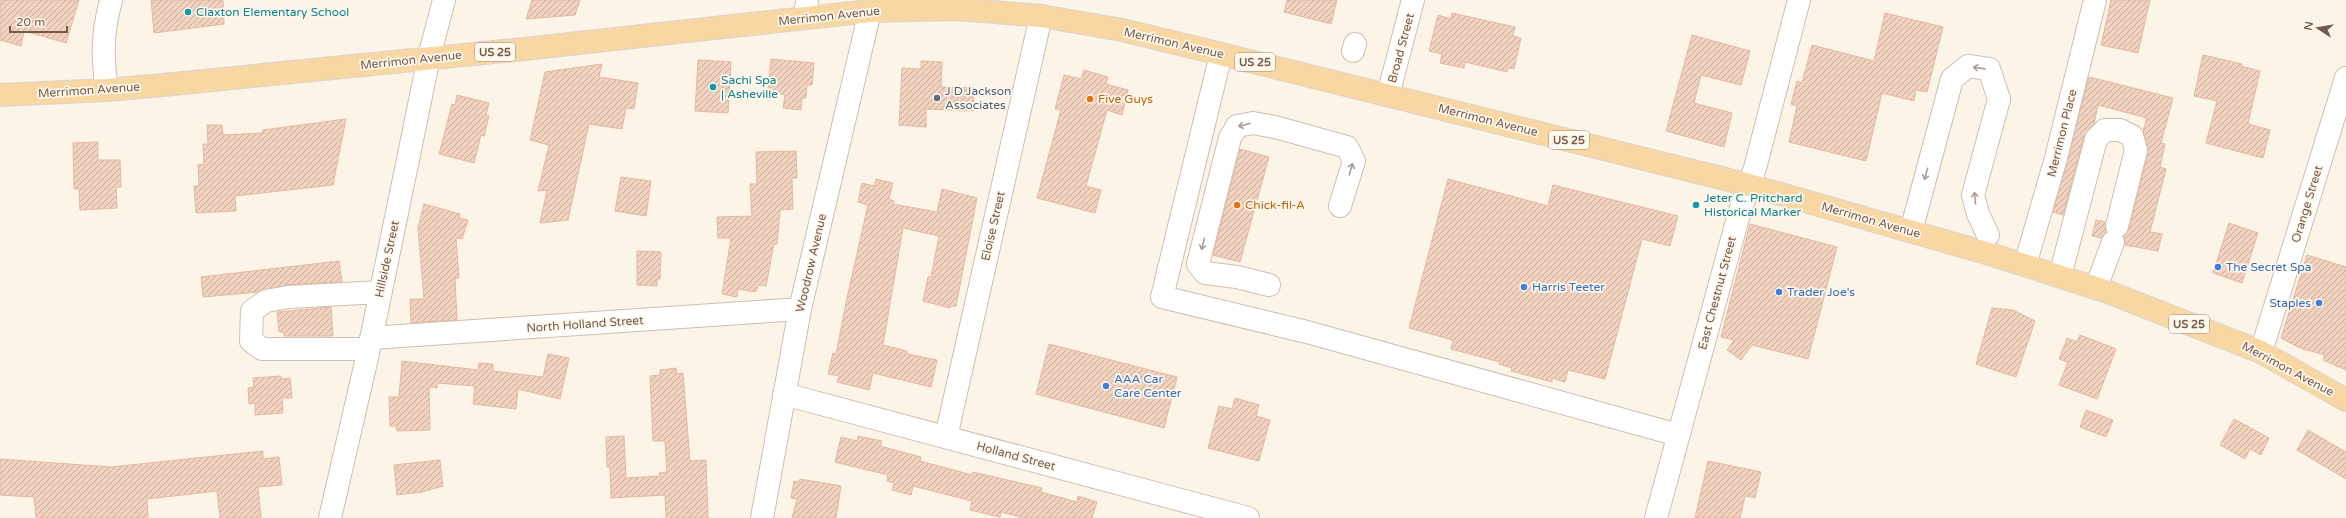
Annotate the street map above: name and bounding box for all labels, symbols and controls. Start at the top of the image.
street label: Merrimon Avenue [778,4,881,28]
place label: Claxton Elementary School [196,5,349,19]
marker: Claxton Elementary School [183,7,193,17]
scale bar [10,8,67,34]
north arrow [2298,8,2338,48]
street label: Broad Street [1385,11,1417,84]
text: 20 m [16,15,45,29]
text: N [2301,20,2316,32]
street label: Merrimon Avenue [1123,25,1226,61]
road number: US 25 [475,43,515,61]
street label: Merrimon Avenue [360,48,463,72]
road number: US 25 [1235,53,1275,71]
one-way arrow [1973,64,1986,72]
place label: Sachi Spa | Asheville [721,73,778,101]
street label: Merrimon Avenue [38,79,141,101]
marker: Sachi Spa | Asheville [708,82,718,92]
place label: J D Jackson Associates [945,84,1011,112]
street label: Merrimon Place [2044,87,2080,178]
place label: Five Guys [1098,92,1153,106]
marker: J D Jackson Associates [932,93,942,103]
marker: Five Guys [1085,94,1095,104]
street label: Merrimon Avenue [1437,101,1539,139]
one-way arrow [1238,122,1251,129]
road number: US 25 [1549,131,1589,149]
one-way arrow [1348,163,1355,176]
street label: Orange Street [2289,163,2326,244]
one-way arrow [1922,167,1930,180]
street label: Eloise Street [978,189,1008,262]
place label: Jeter C. Pritchard Historical Marker [1704,191,1802,219]
one-way arrow [1972,192,1979,205]
place label: Chick-fil-A [1245,198,1305,212]
street label: Merrimon Avenue [1820,199,1922,241]
marker: Chick-fil-A [1232,200,1242,210]
marker: Jeter C. Pritchard Historical Marker [1691,200,1701,210]
street label: Woodrow Avenue [793,212,829,314]
street label: Hillside Street [372,219,402,299]
street label: East Chestnut Street [1695,234,1739,351]
one-way arrow [1199,237,1206,250]
place label: The Secret Spa [2226,260,2312,274]
marker: The Secret Spa [2213,262,2223,272]
place label: Harris Teeter [1532,280,1605,294]
marker: Harris Teeter [1519,282,1529,292]
place label: Trader Joe's [1787,285,1855,299]
marker: Trader Joe's [1774,287,1784,297]
place label: Staples [2269,296,2311,310]
marker: Staples [2314,298,2324,308]
street label: North Holland Street [526,313,645,335]
road number: US 25 [2169,315,2209,333]
street label: Merrimon Avenue [2240,339,2337,399]
place label: AAA Car Care Center [1114,372,1182,400]
marker: AAA Car Care Center [1101,381,1111,391]
street label: Holland Street [975,439,1057,473]

